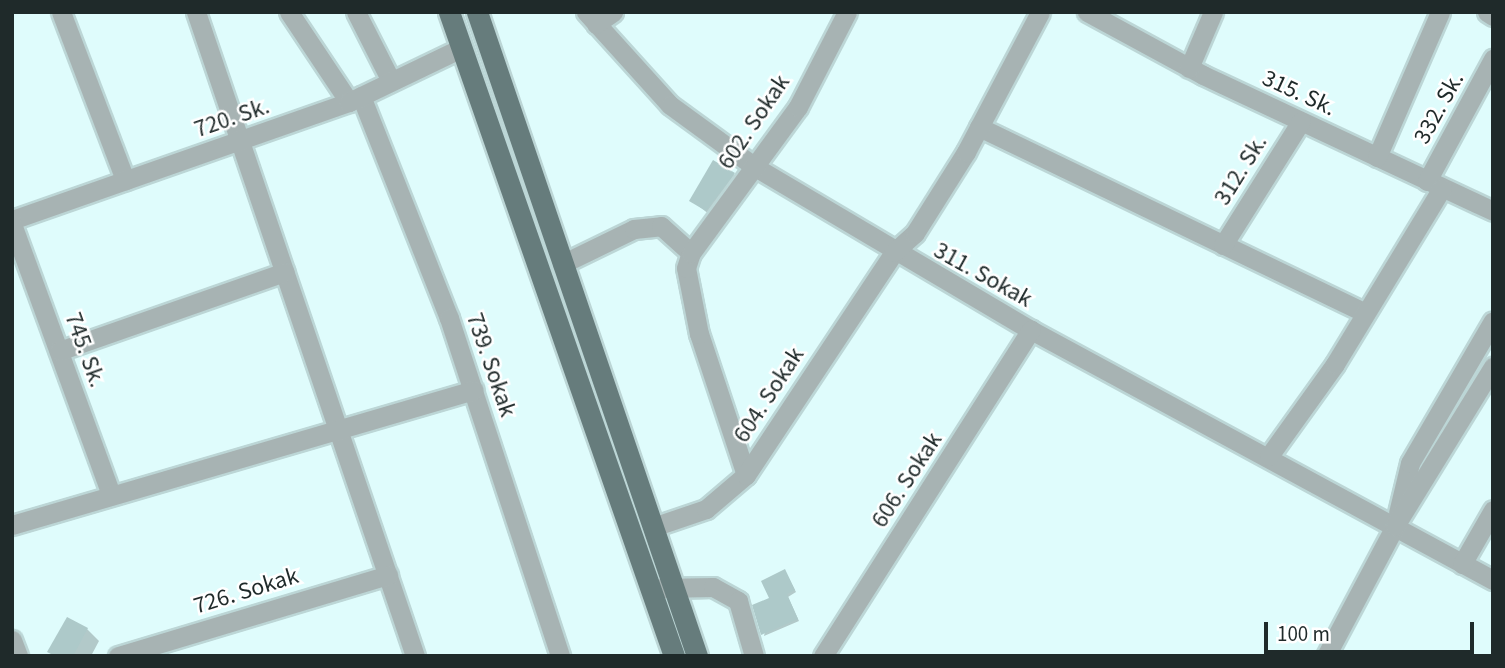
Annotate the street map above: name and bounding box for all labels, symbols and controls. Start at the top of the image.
street label: 315. Sk. [1258,64,1340,122]
street label: 332. Sk. [1408,67,1470,149]
street label: 602. Sokak [712,69,796,175]
street label: 720. Sk. [191,92,273,144]
street label: 312. Sk. [1208,129,1274,211]
street label: 311. Sokak [929,236,1037,314]
street label: 745. Sk. [58,309,112,391]
street label: 739. Sokak [460,309,522,421]
street label: 604. Sokak [728,342,810,448]
street label: 606. Sokak [866,427,948,533]
street label: 726. Sokak [190,561,302,621]
scale bar [1267,608,1477,652]
text: 100 m [1277,619,1330,649]

